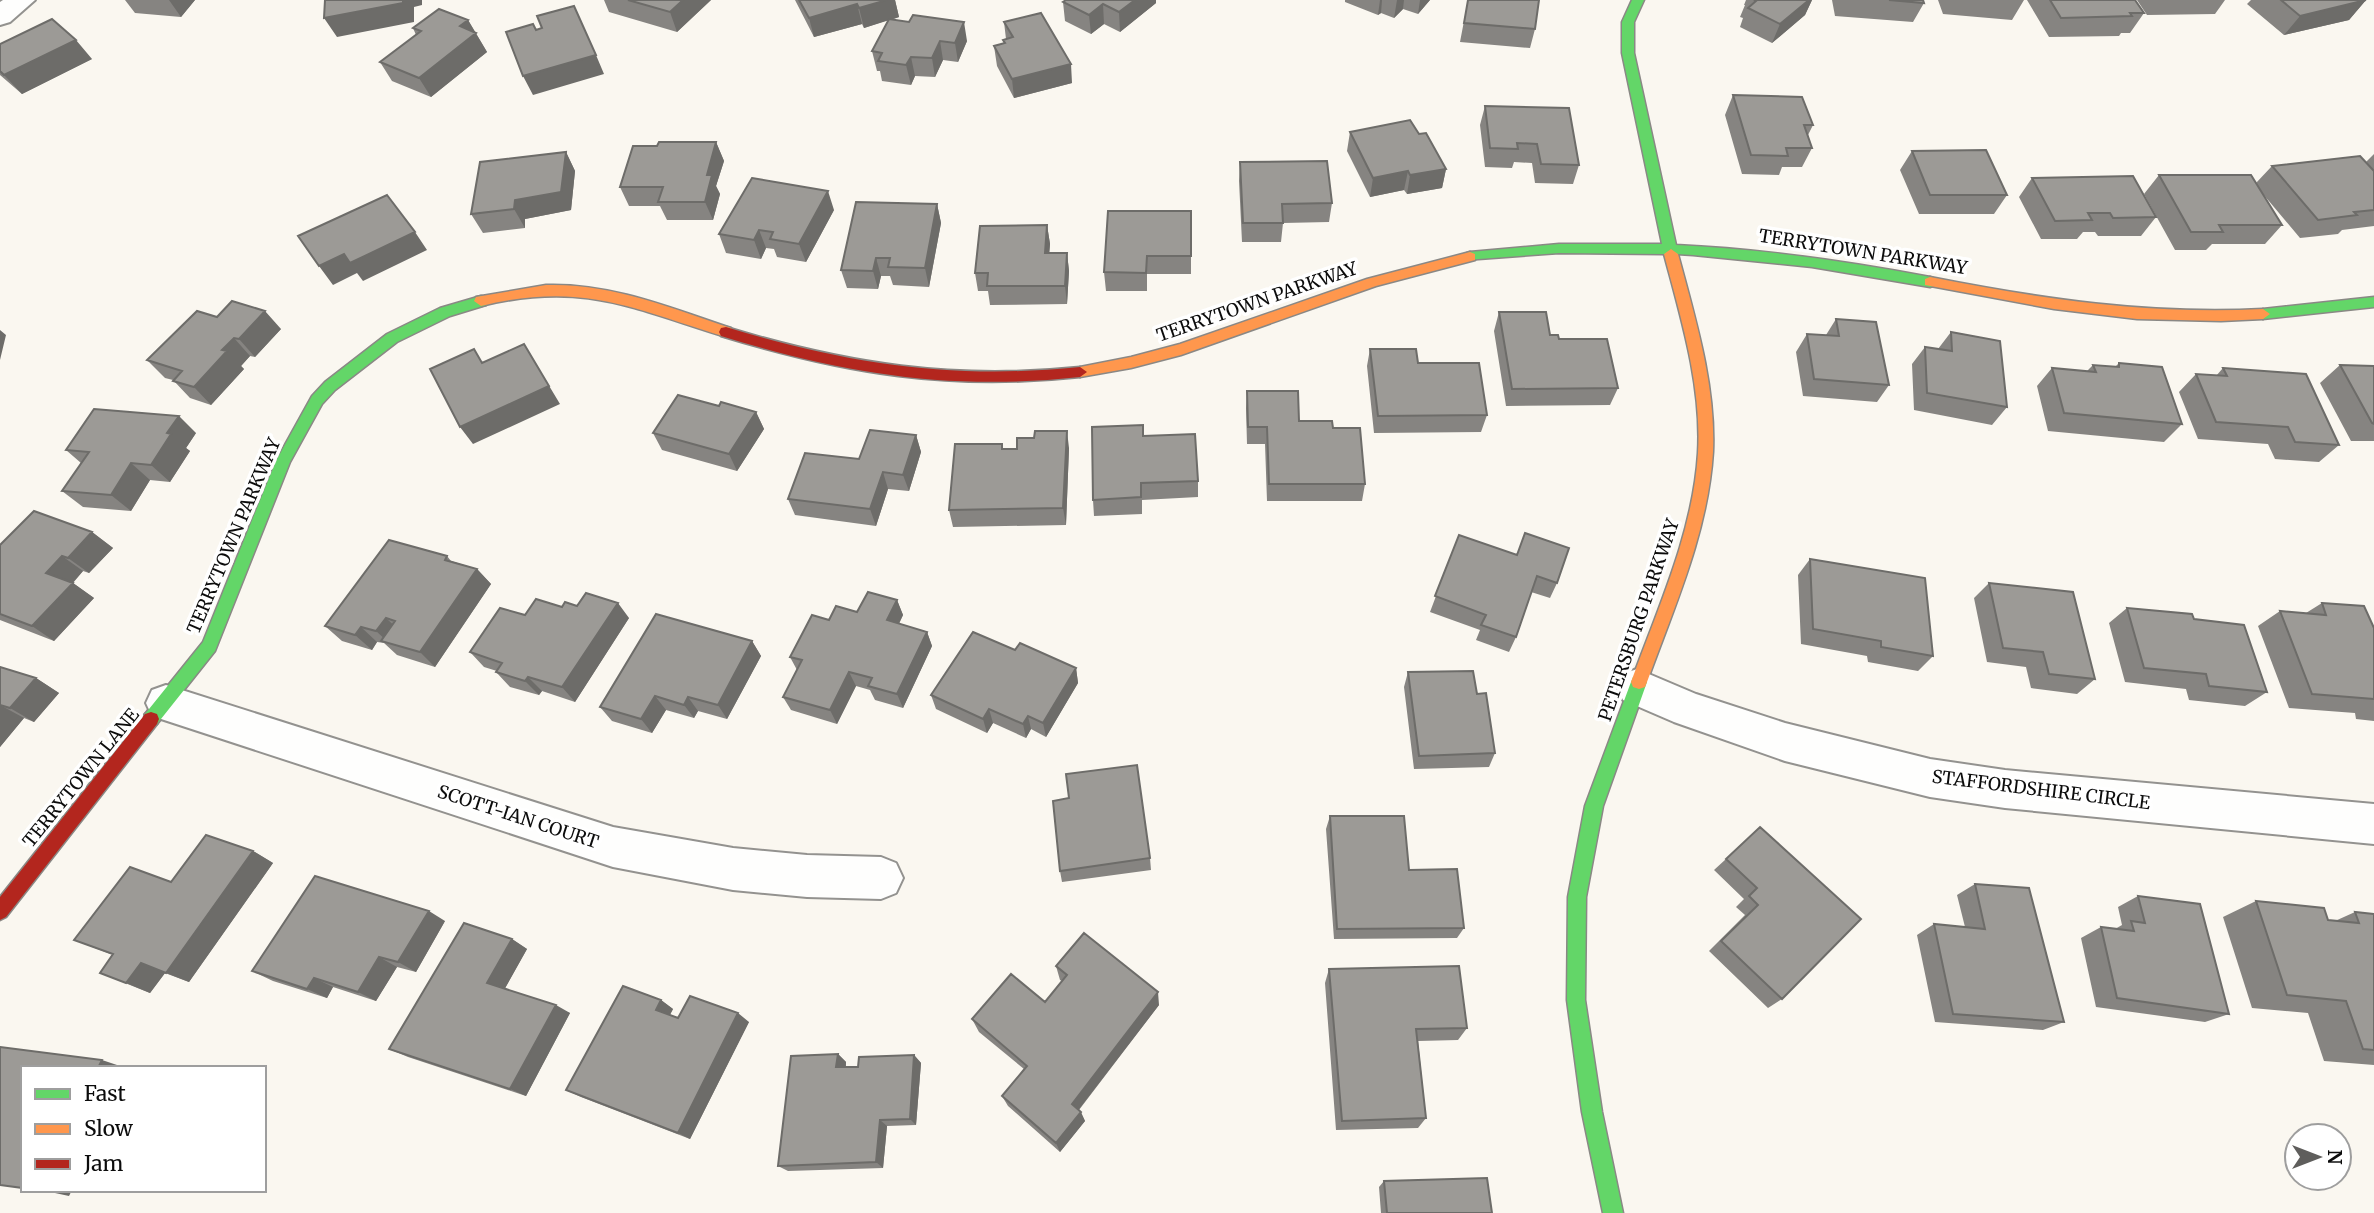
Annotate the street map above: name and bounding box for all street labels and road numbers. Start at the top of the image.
street label: TERRYTOWN PARKWAY [1757,224,1969,279]
street label: TERRYTOWN PARKWAY [1153,256,1361,347]
street label: TERRYTOWN PARKWAY [182,434,285,637]
street label: PETERSBURG PARKWAY [1593,515,1684,724]
street label: TERRYTOWN LANE [17,703,144,852]
street label: STAFFORDSHIRE CIRCLE [1931,765,2152,814]
street label: SCOTT-IAN COURT [435,780,602,854]

